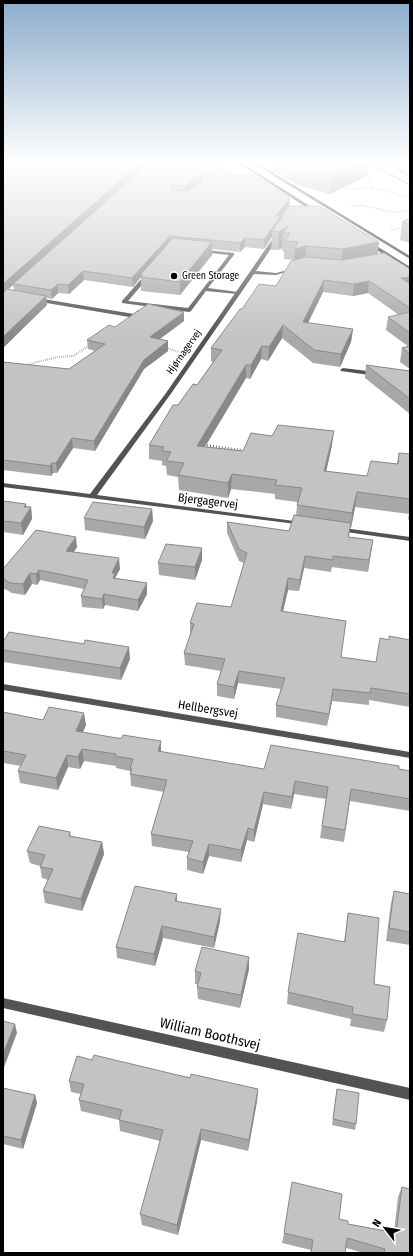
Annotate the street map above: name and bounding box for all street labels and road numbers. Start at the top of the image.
street label: Hjørnagervej [164,327,204,377]
street label: Bjergagervej [177,490,239,512]
street label: Hellbergsvej [177,697,239,721]
street label: William Boothsvej [158,1014,262,1054]

